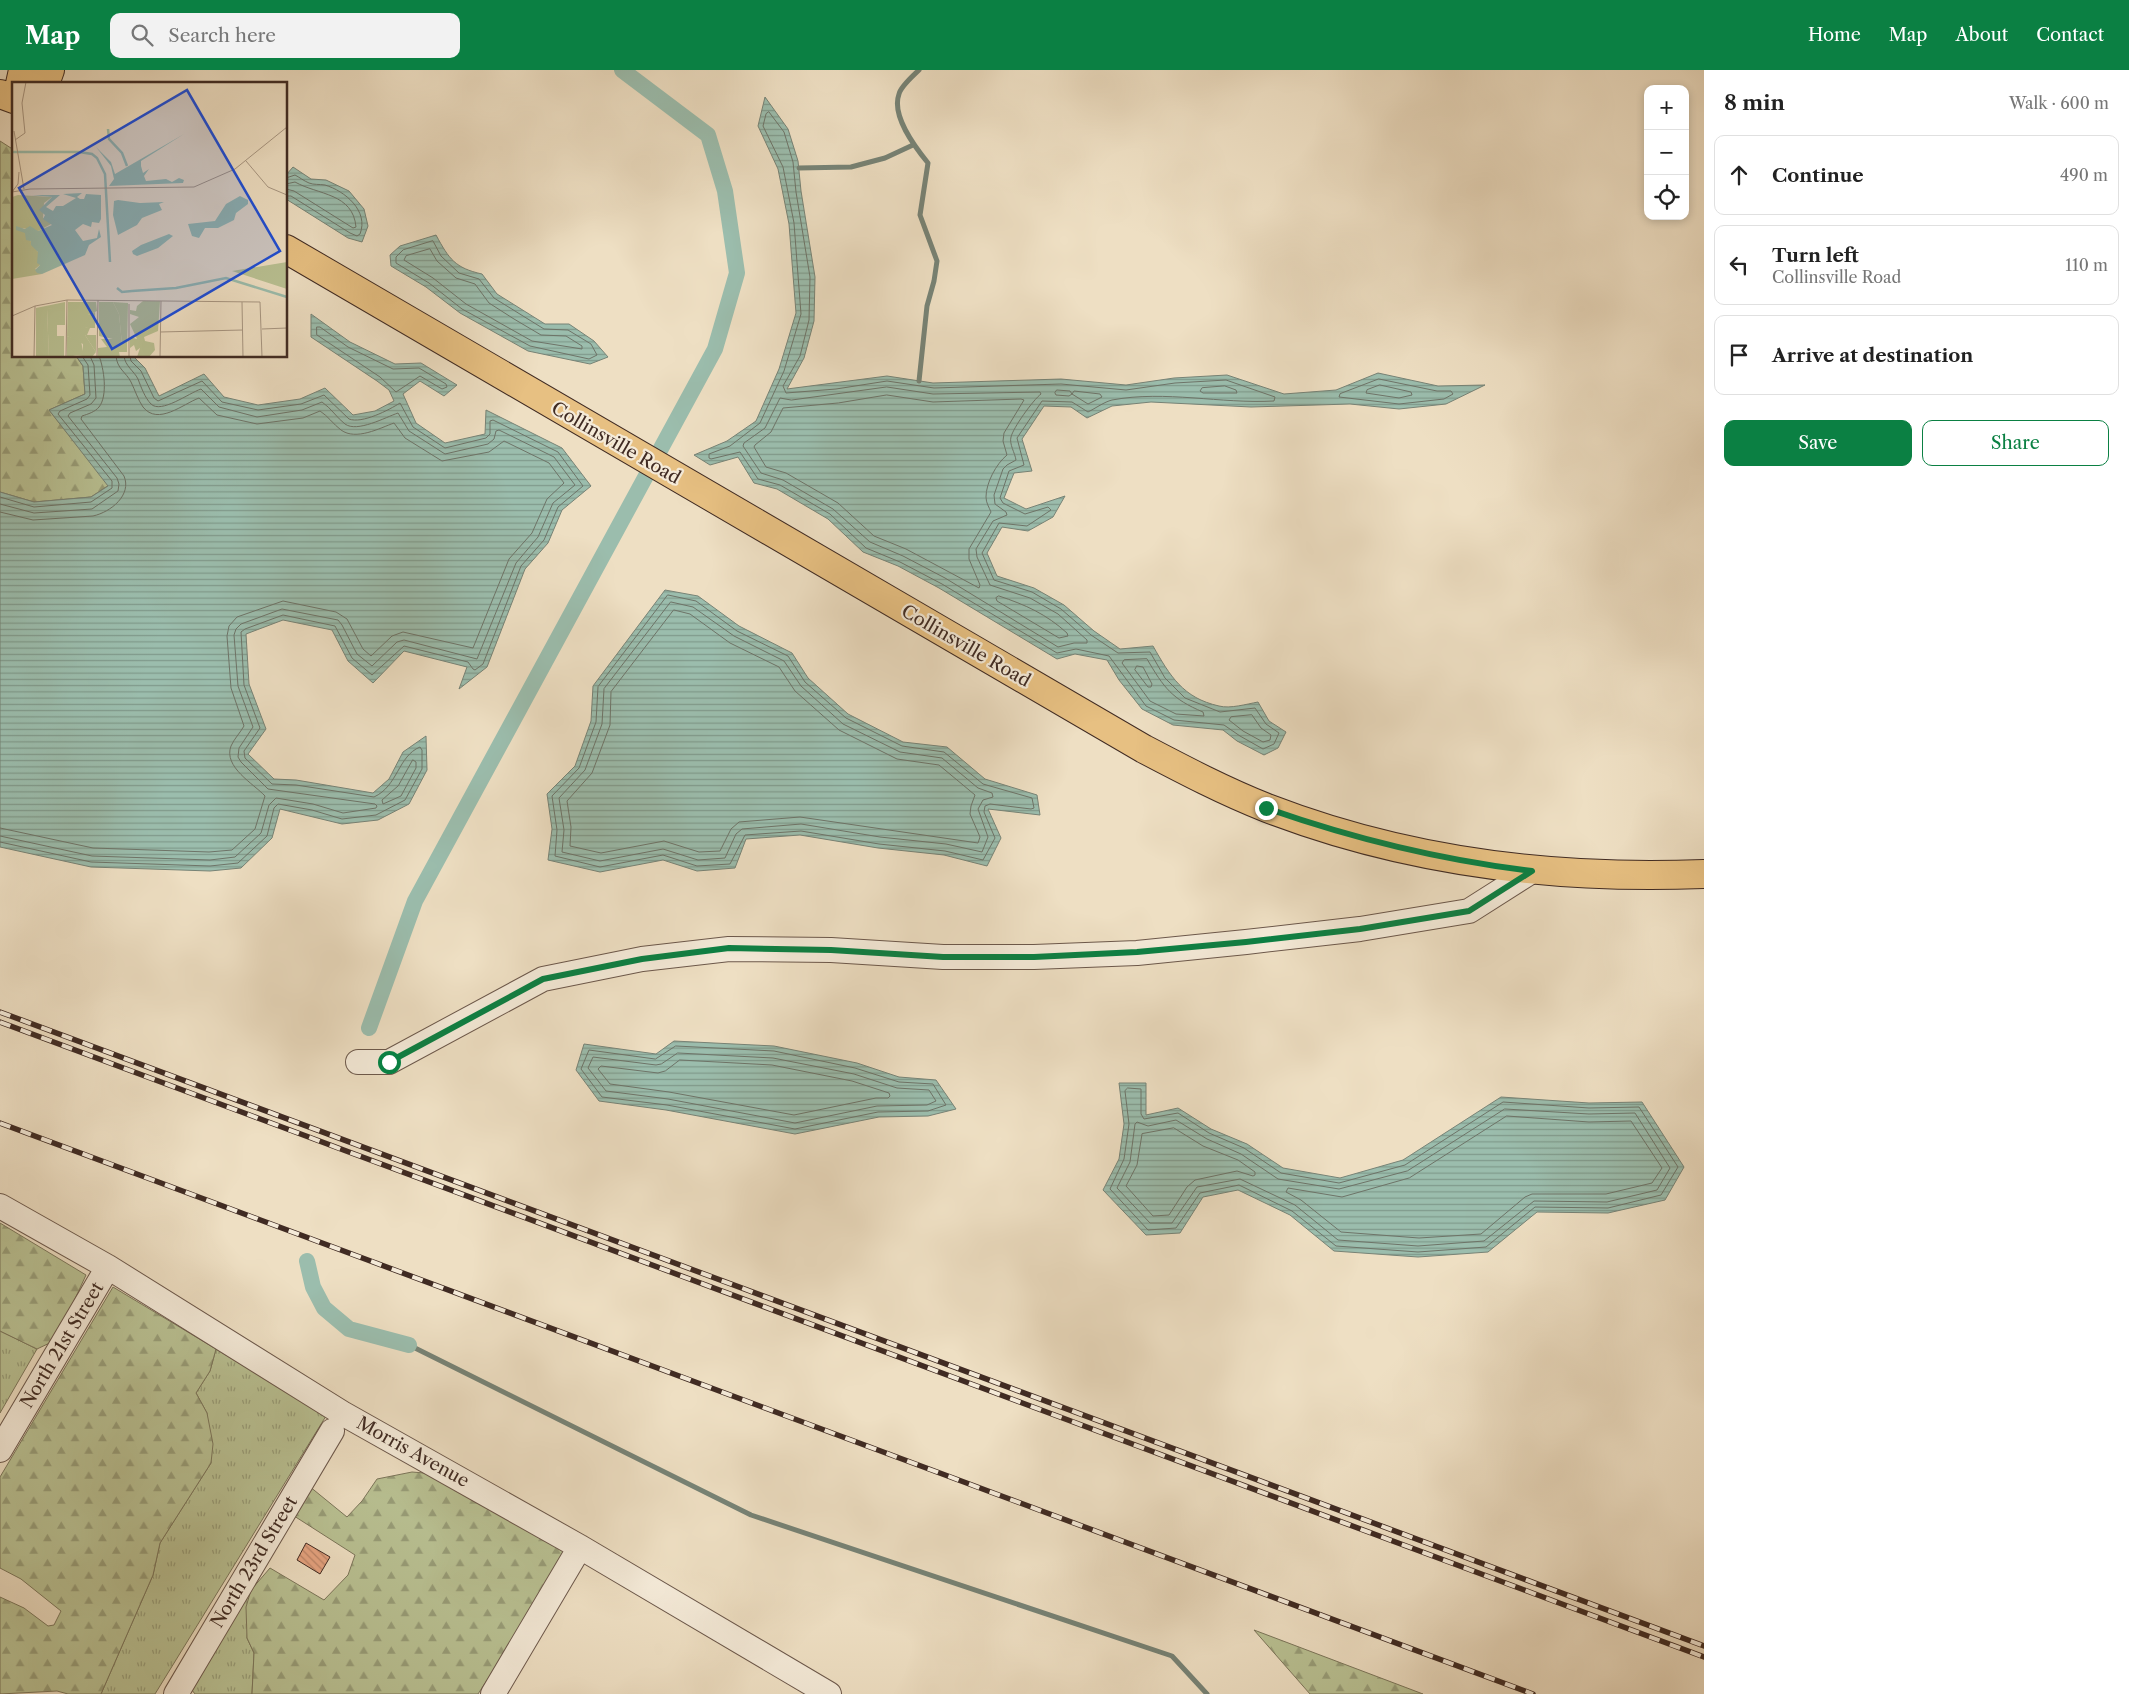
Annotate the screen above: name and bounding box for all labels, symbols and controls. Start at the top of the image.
search box [110,13,460,58]
text: Map [25,21,80,50]
icon: search [128,21,156,49]
text: Search here [168,24,276,47]
text: Home [1808,24,1861,46]
text: Map [1889,24,1927,46]
text: About [1955,24,2008,46]
text: Contact [2036,24,2104,46]
inset map [12,82,288,358]
map controls [1644,85,1689,220]
button: + [1644,85,1689,130]
text: 8 min [1724,90,1785,115]
text: Walk · 600 m [2009,93,2109,113]
button: − [1644,130,1689,175]
icon: ahead [1725,161,1753,189]
text: Continue [1772,164,1864,187]
text: 490 m [2060,165,2108,185]
button: locate [1644,175,1689,220]
text: Turn left [1772,244,1859,267]
icon: left [1725,251,1753,279]
text: 110 m [2065,255,2108,275]
text: Collinsville Road [1772,267,1901,287]
icon: arrive [1725,341,1753,369]
text: Arrive at destination [1772,344,1973,367]
street label: Collinsville Road [548,397,684,489]
button: Save [1724,420,1912,466]
button: Share [1922,420,2109,466]
street label: Collinsville Road [898,600,1034,692]
route end [1255,797,1278,820]
route start [378,1051,401,1074]
street label: North 21st Street [16,1277,109,1412]
street label: Morris Avenue [353,1412,473,1492]
street label: North 23rd Street [206,1492,302,1632]

